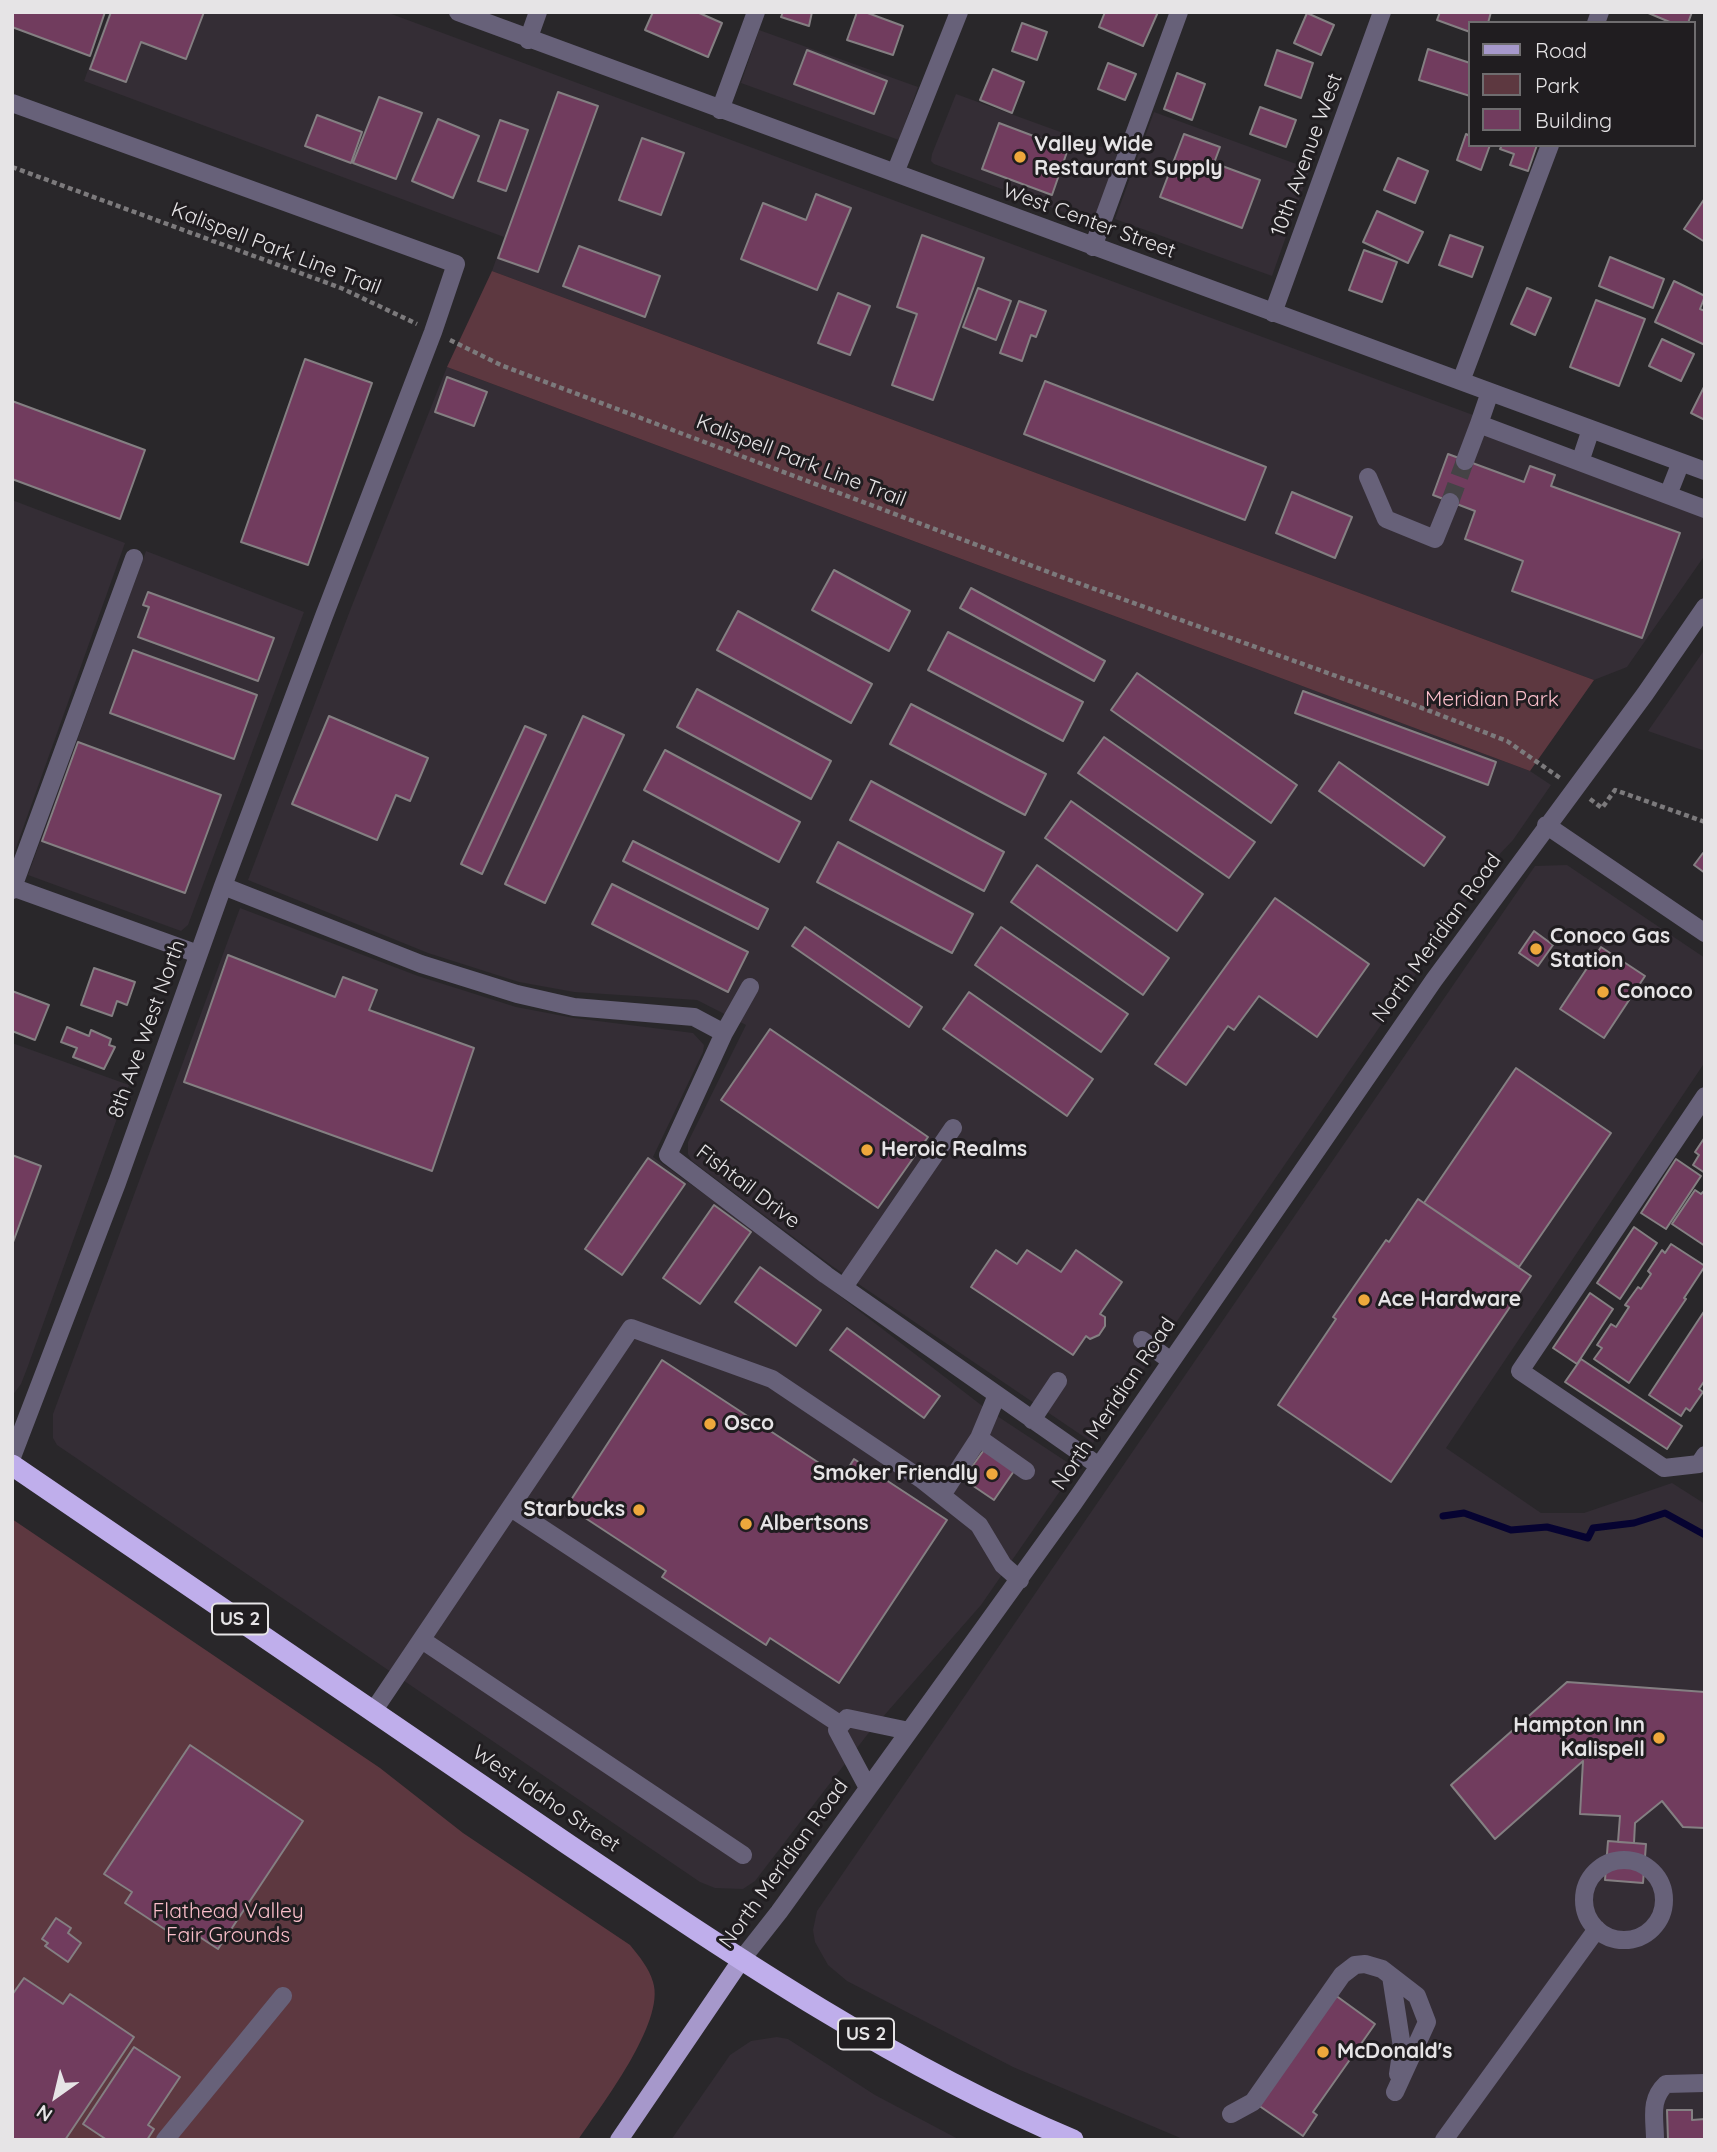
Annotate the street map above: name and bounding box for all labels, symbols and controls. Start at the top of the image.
legend [1468,21,1696,147]
text: Road [1535,37,1587,63]
street label: 10th Avenue West [1266,70,1348,240]
text: Park [1535,72,1579,98]
text: Building [1535,107,1612,133]
place label: Valley Wide Restaurant Supply [1034,132,1223,182]
marker: Valley Wide Restaurant Supply [1012,149,1028,165]
street label: West Center Street [999,178,1179,264]
street label: Kalispell Park Line Trail [167,197,385,301]
street label: Kalispell Park Line Trail [692,409,910,513]
park label: Meridian Park [1425,687,1559,713]
street label: North Meridian Road [1367,849,1507,1027]
place label: Conoco Gas Station [1550,924,1670,974]
street label: 8th Ave West North [103,937,191,1121]
marker: Conoco Gas Station [1528,941,1544,957]
place label: Conoco [1617,979,1693,1005]
marker: Conoco [1595,984,1611,1000]
place label: Heroic Realms [881,1137,1027,1163]
street label: Fishtail Drive [691,1140,805,1234]
marker: Heroic Realms [859,1142,875,1158]
place label: Ace Hardware [1378,1287,1521,1313]
marker: Ace Hardware [1356,1292,1372,1308]
street label: North Meridian Road [1047,1313,1181,1495]
place label: Osco [724,1411,774,1437]
marker: Osco [702,1416,718,1432]
place label: Smoker Friendly [813,1461,978,1487]
marker: Smoker Friendly [984,1466,1000,1482]
place label: Starbucks [523,1497,625,1523]
marker: Starbucks [631,1502,647,1518]
place label: Albertsons [760,1511,869,1537]
marker: Albertsons [738,1516,754,1532]
road number: US 2 [212,1604,268,1634]
place label: Hampton Inn Kalispell [1513,1713,1645,1763]
marker: Hampton Inn Kalispell [1651,1730,1667,1746]
street label: West Idaho Street [467,1740,625,1858]
street label: North Meridian Road [714,1775,854,1953]
park label: Flathead Valley Fair Grounds [152,1899,304,1949]
road number: US 2 [838,2018,894,2050]
place label: McDonald's [1337,2039,1452,2065]
marker: McDonald's [1315,2044,1331,2060]
north arrow [21,2061,91,2131]
text: N [32,2100,57,2127]

